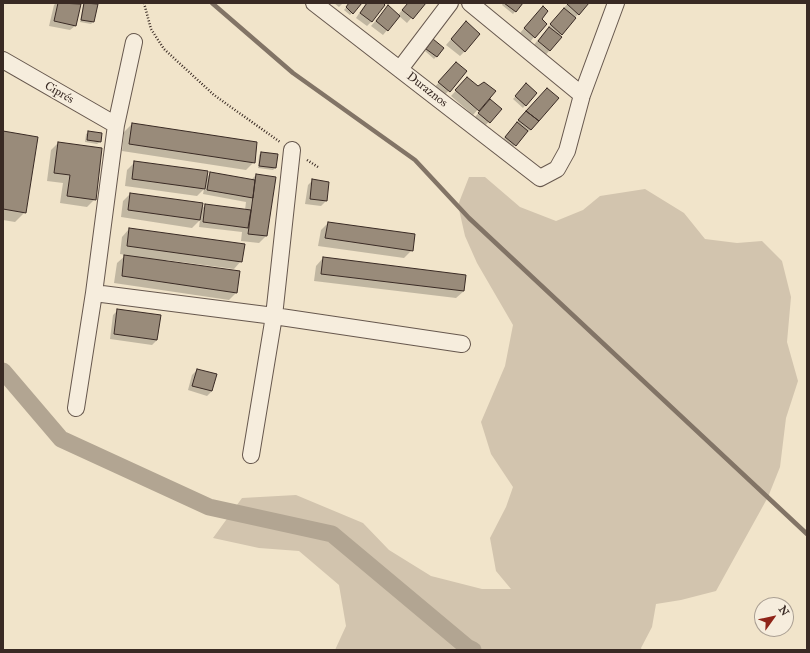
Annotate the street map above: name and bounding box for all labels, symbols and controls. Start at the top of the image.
street label: Duraznos [404,70,450,110]
street label: Ciprés [42,79,76,107]
north arrow [754,597,794,637]
text: N [776,603,792,618]

